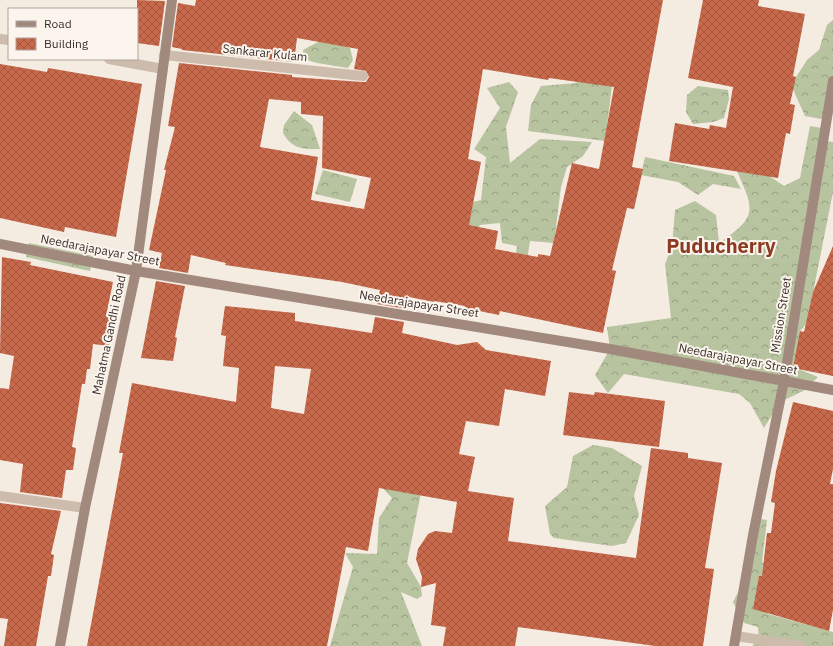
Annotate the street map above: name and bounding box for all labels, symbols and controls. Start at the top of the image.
legend [8,8,138,60]
text: Road [44,16,72,31]
text: Building [44,36,89,51]
street label: Sankarar Kulam [222,41,308,64]
street label: Needarajapayar Street [39,231,161,268]
district label: Puducherry [666,232,776,259]
street label: Mahatma Gandhi Road [88,274,129,396]
street label: Mission Street [767,276,794,354]
street label: Needarajapayar Street [358,287,480,320]
street label: Needarajapayar Street [677,340,799,377]

